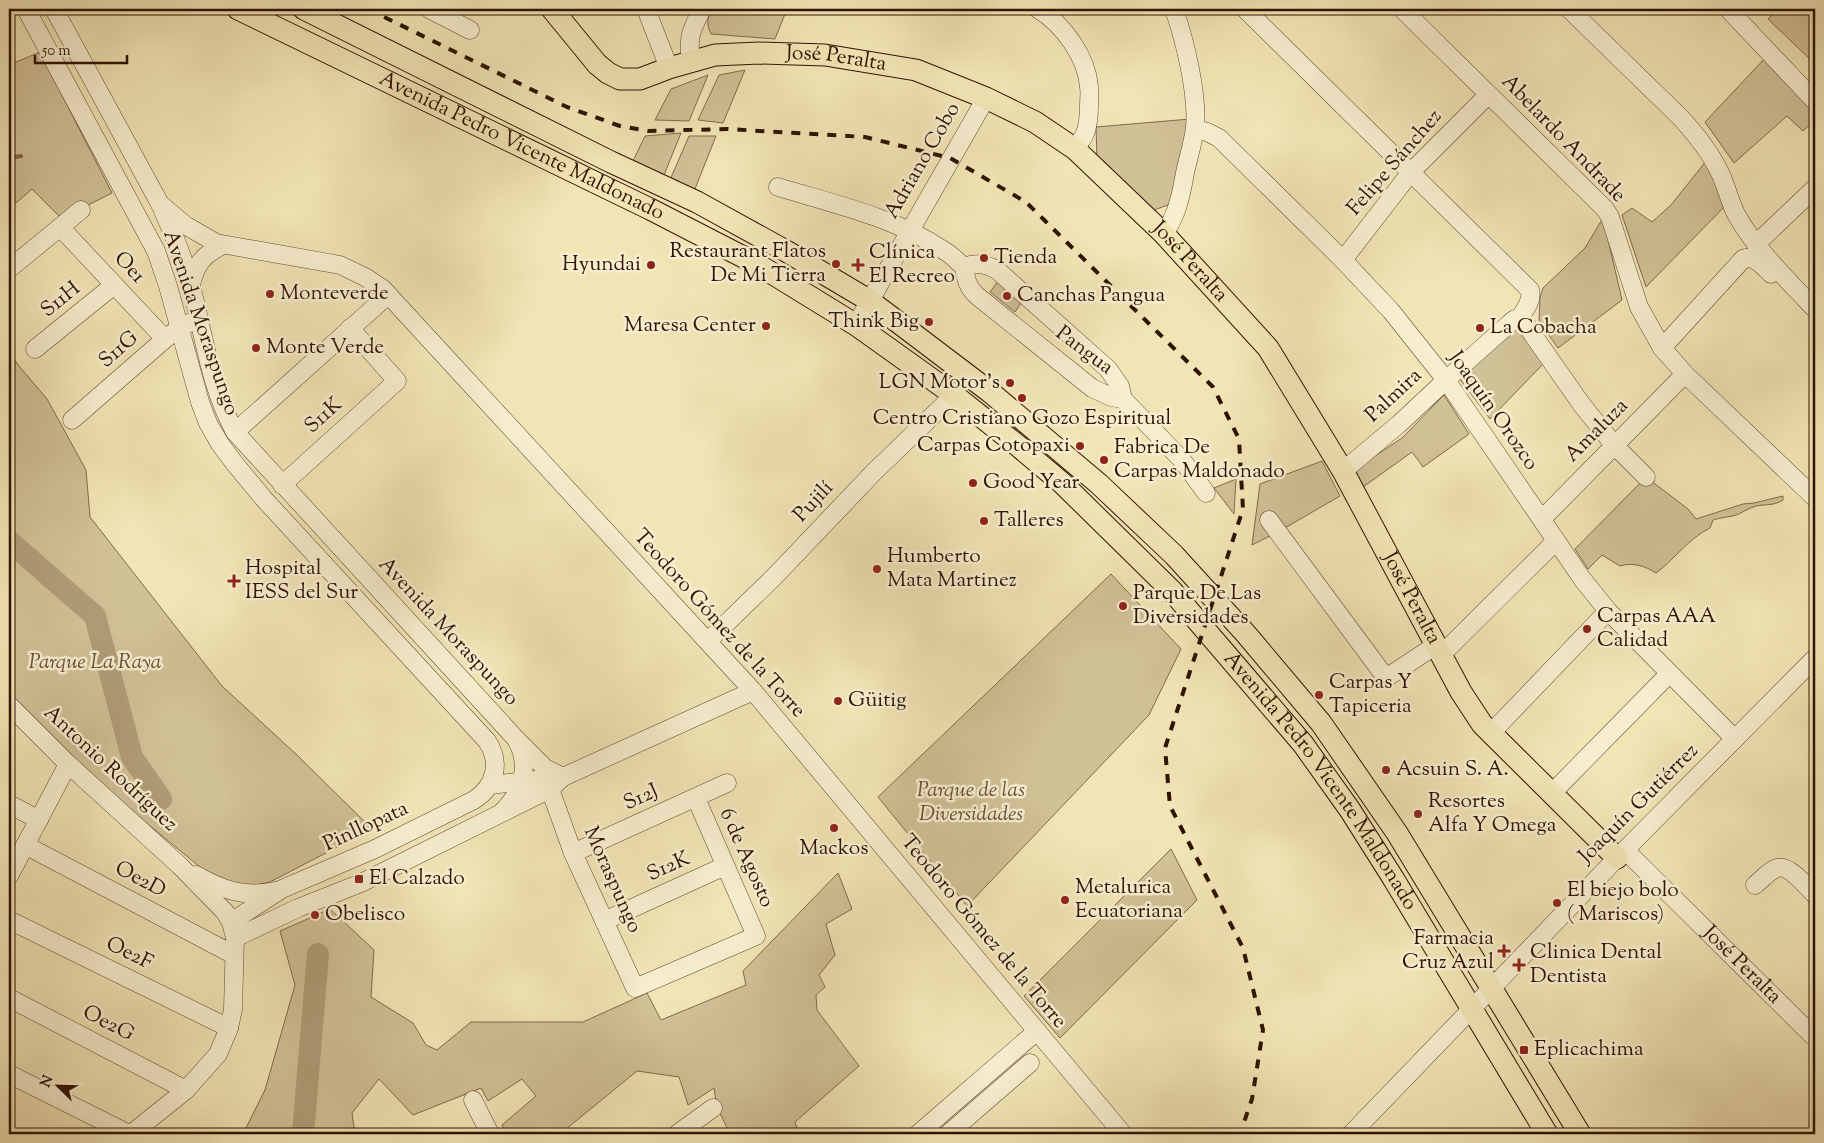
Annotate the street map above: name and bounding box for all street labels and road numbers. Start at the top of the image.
street label: José Peralta [784,39,889,80]
street label: Avenida Pedro Vicente Maldonado [374,65,669,229]
street label: Abelardo Andrade [1494,68,1632,210]
street label: Adriano Cobo [878,97,968,225]
street label: Felipe Sánchez [1340,103,1450,223]
street label: José Peralta [1144,214,1235,310]
street label: Avenida Moraspungo [154,226,246,420]
street label: Oe1 [106,245,152,291]
street label: S11H [35,274,88,325]
street label: Pangua [1049,319,1119,383]
street label: S11G [93,324,145,376]
street label: Joaquín Orozco [1440,344,1545,477]
street label: Palmira [1359,362,1429,430]
street label: S11K [298,391,350,441]
street label: Amaluza [1558,392,1636,470]
street label: Pujilí [787,474,841,530]
street label: Teodoro Gómez de la Torre [626,523,812,725]
street label: José Peralta [1374,546,1448,650]
street label: Avenida Moraspungo [371,551,525,713]
street label: Avenida Pedro Vicente Maldonado [1216,645,1424,916]
street label: Antonio Rodríguez [36,699,184,839]
street label: Joaquín Gutiérrez [1571,737,1706,872]
street label: S12J [619,777,663,819]
street label: Pinllopata [319,794,414,860]
street label: 6 de Agosto [711,803,781,913]
street label: Moraspungo [575,822,649,938]
street label: Teodoro Gómez de la Torre [893,828,1073,1036]
street label: S12K [642,844,696,890]
street label: Oe2D [109,854,171,906]
street label: José Peralta [1694,918,1788,1012]
street label: Oe2F [100,930,158,978]
street label: Oe2G [77,998,139,1050]

